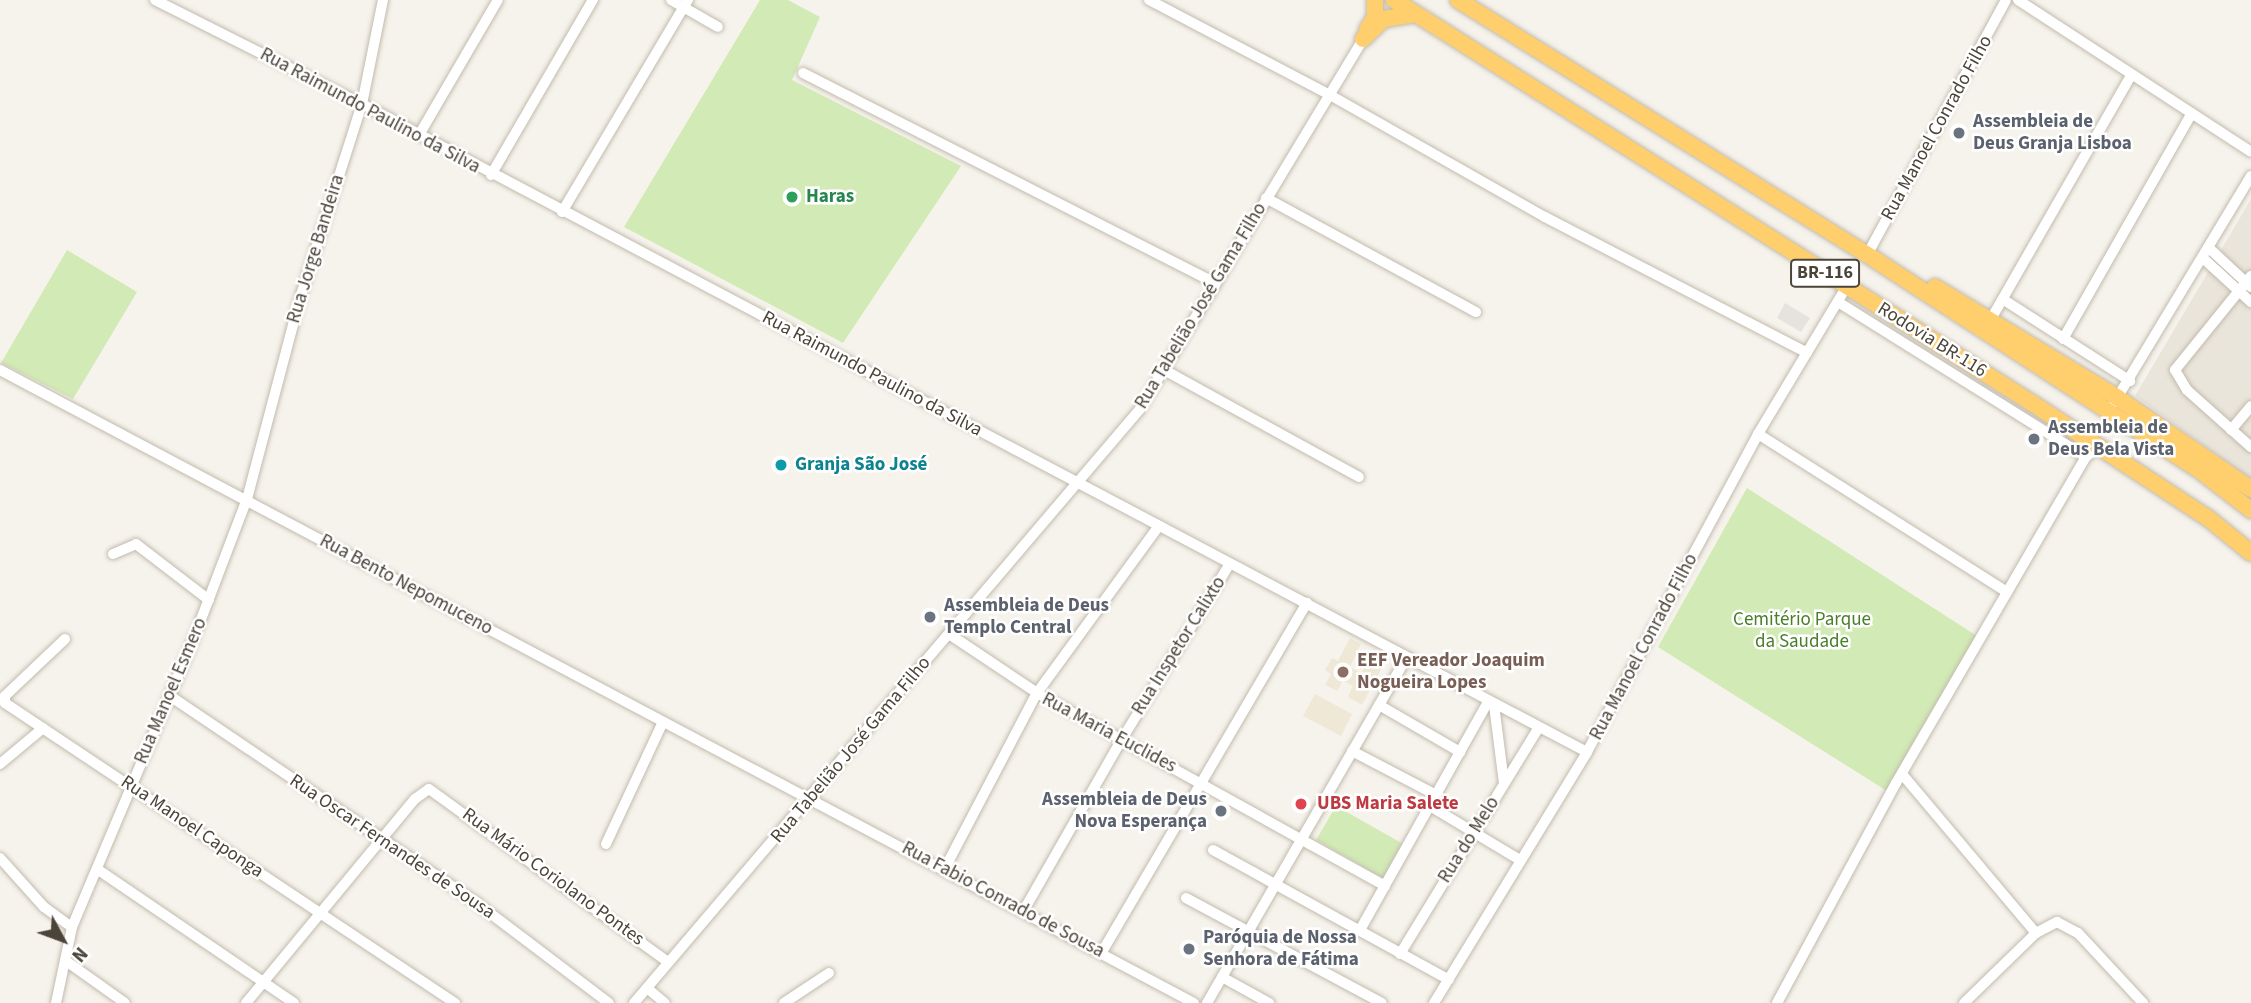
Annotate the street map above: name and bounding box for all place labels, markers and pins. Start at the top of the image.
place label: Assembleia de Deus Granja Lisboa [1973,111,2132,155]
marker: Assembleia de Deus Granja Lisboa [1951,125,1967,141]
place label: Haras [806,186,854,208]
marker: Haras [784,189,800,205]
place label: Assembleia de Deus Bela Vista [2048,417,2174,461]
marker: Assembleia de Deus Bela Vista [2026,431,2042,447]
place label: Granja São José [795,454,927,476]
marker: Granja São José [773,457,789,473]
place label: Assembleia de Deus Templo Central [944,595,1109,639]
marker: Assembleia de Deus Templo Central [922,609,938,625]
place label: EEF Vereador Joaquim Nogueira Lopes [1357,650,1545,694]
marker: EEF Vereador Joaquim Nogueira Lopes [1335,664,1351,680]
place label: Assembleia de Deus Nova Esperança [1042,789,1207,833]
place label: UBS Maria Salete [1317,793,1459,815]
marker: UBS Maria Salete [1291,794,1311,814]
marker: Assembleia de Deus Nova Esperança [1213,803,1229,819]
place label: Paróquia de Nossa Senhora de Fátima [1203,927,1359,971]
marker: Paróquia de Nossa Senhora de Fátima [1181,941,1197,957]

